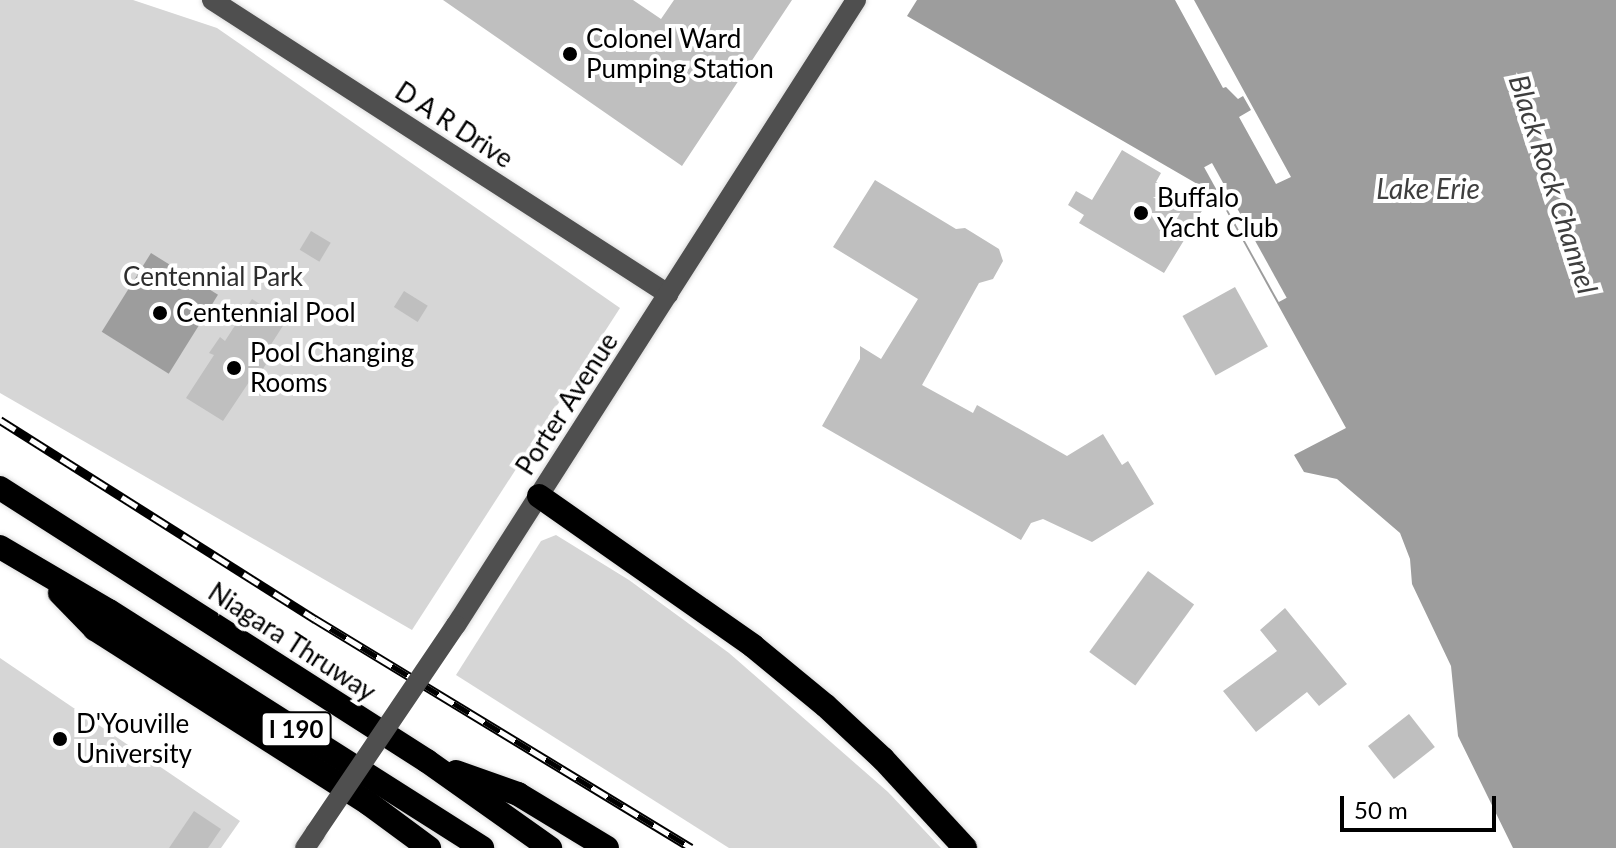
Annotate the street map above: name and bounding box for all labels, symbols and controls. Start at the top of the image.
place label: Colonel Ward Pumping Station [586,23,774,84]
marker: Colonel Ward Pumping Station [561,45,579,63]
water label: Black Rock Channel [1503,70,1605,298]
street label: D A R Drive [389,75,519,175]
water label: Lake Erie [1376,171,1480,205]
place label: Buffalo Yacht Club [1157,182,1279,244]
marker: Buffalo Yacht Club [1132,204,1150,222]
park label: Centennial Park [123,261,303,293]
place label: Centennial Pool [176,297,356,329]
marker: Centennial Pool [151,304,169,322]
street label: Porter Avenue [509,327,625,481]
place label: Pool Changing Rooms [250,337,414,398]
marker: Pool Changing Rooms [225,359,243,377]
street label: Niagara Thruway [202,576,382,708]
place label: D'Youville University [76,708,192,770]
road number: I 190 [260,709,332,749]
marker: D'Youville University [51,730,69,748]
scale bar [1344,780,1500,830]
text: 50 m [1354,795,1408,824]

